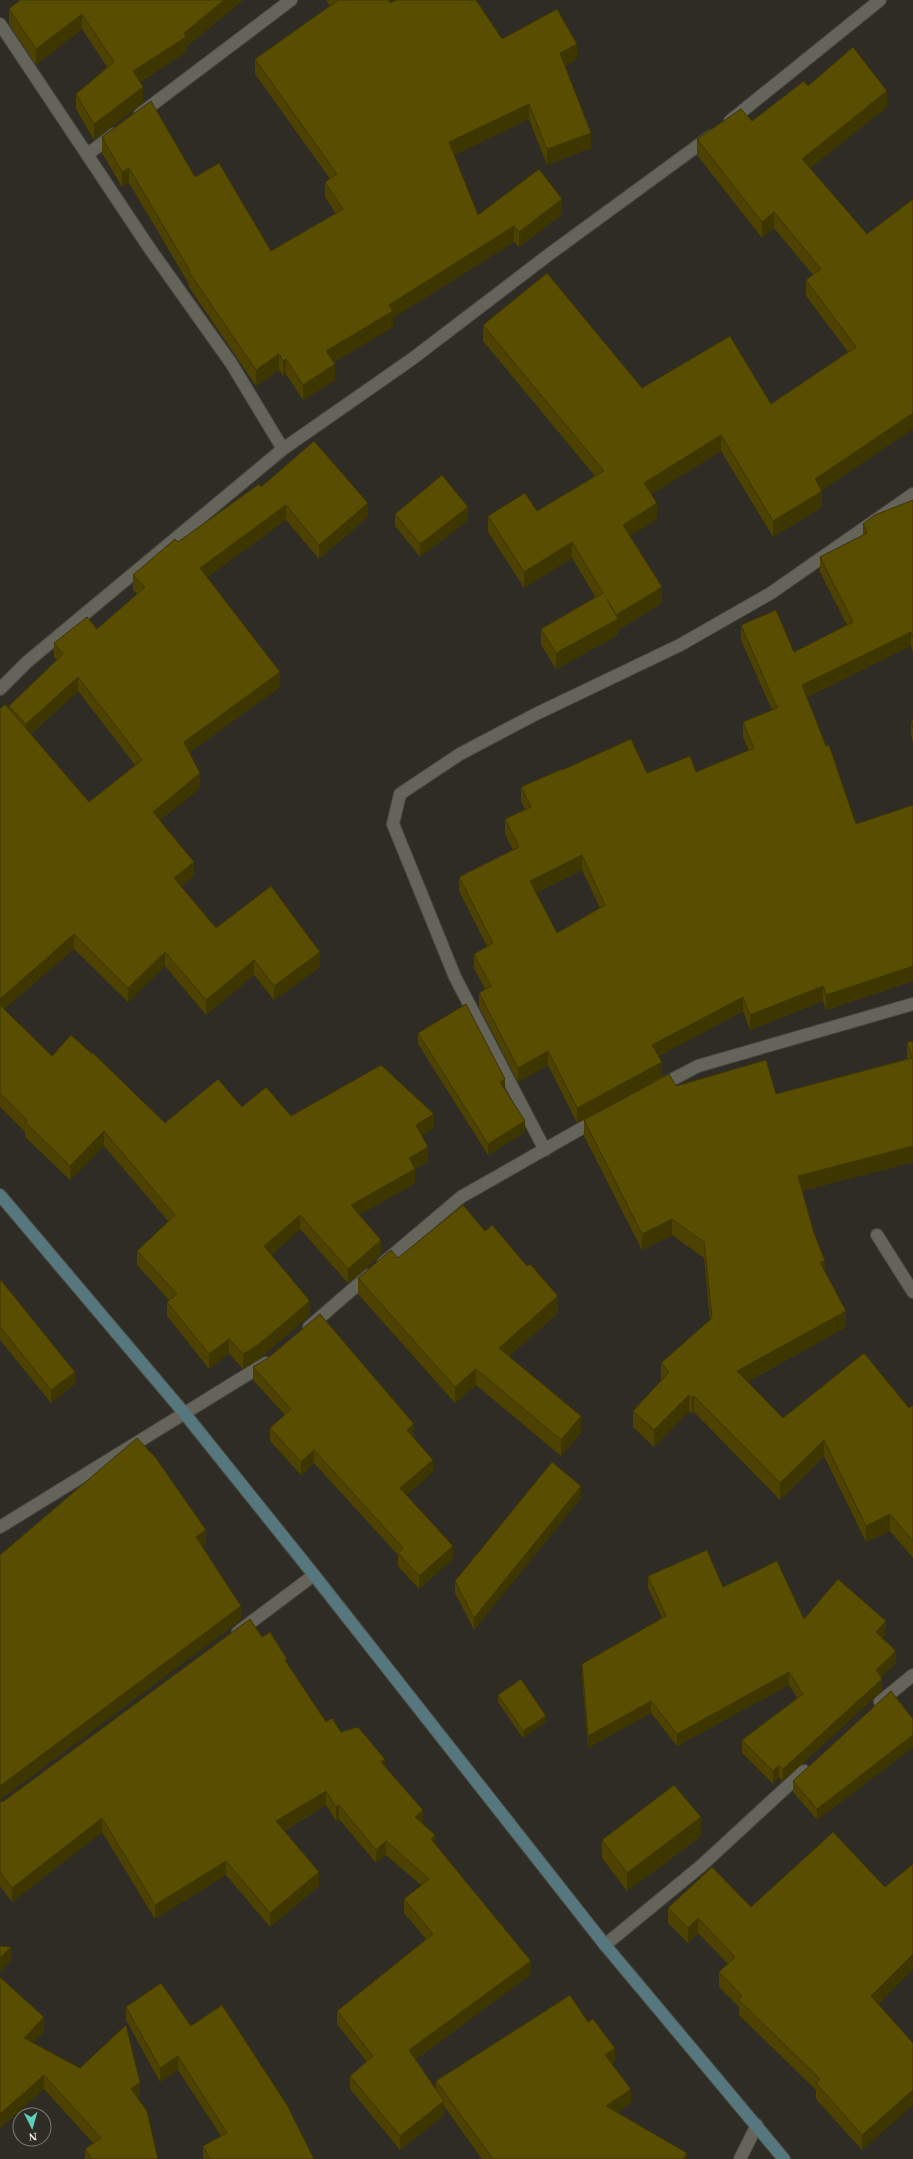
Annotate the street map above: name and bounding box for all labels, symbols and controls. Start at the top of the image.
north arrow [12,2107,52,2147]
text: N [28,2131,37,2143]

